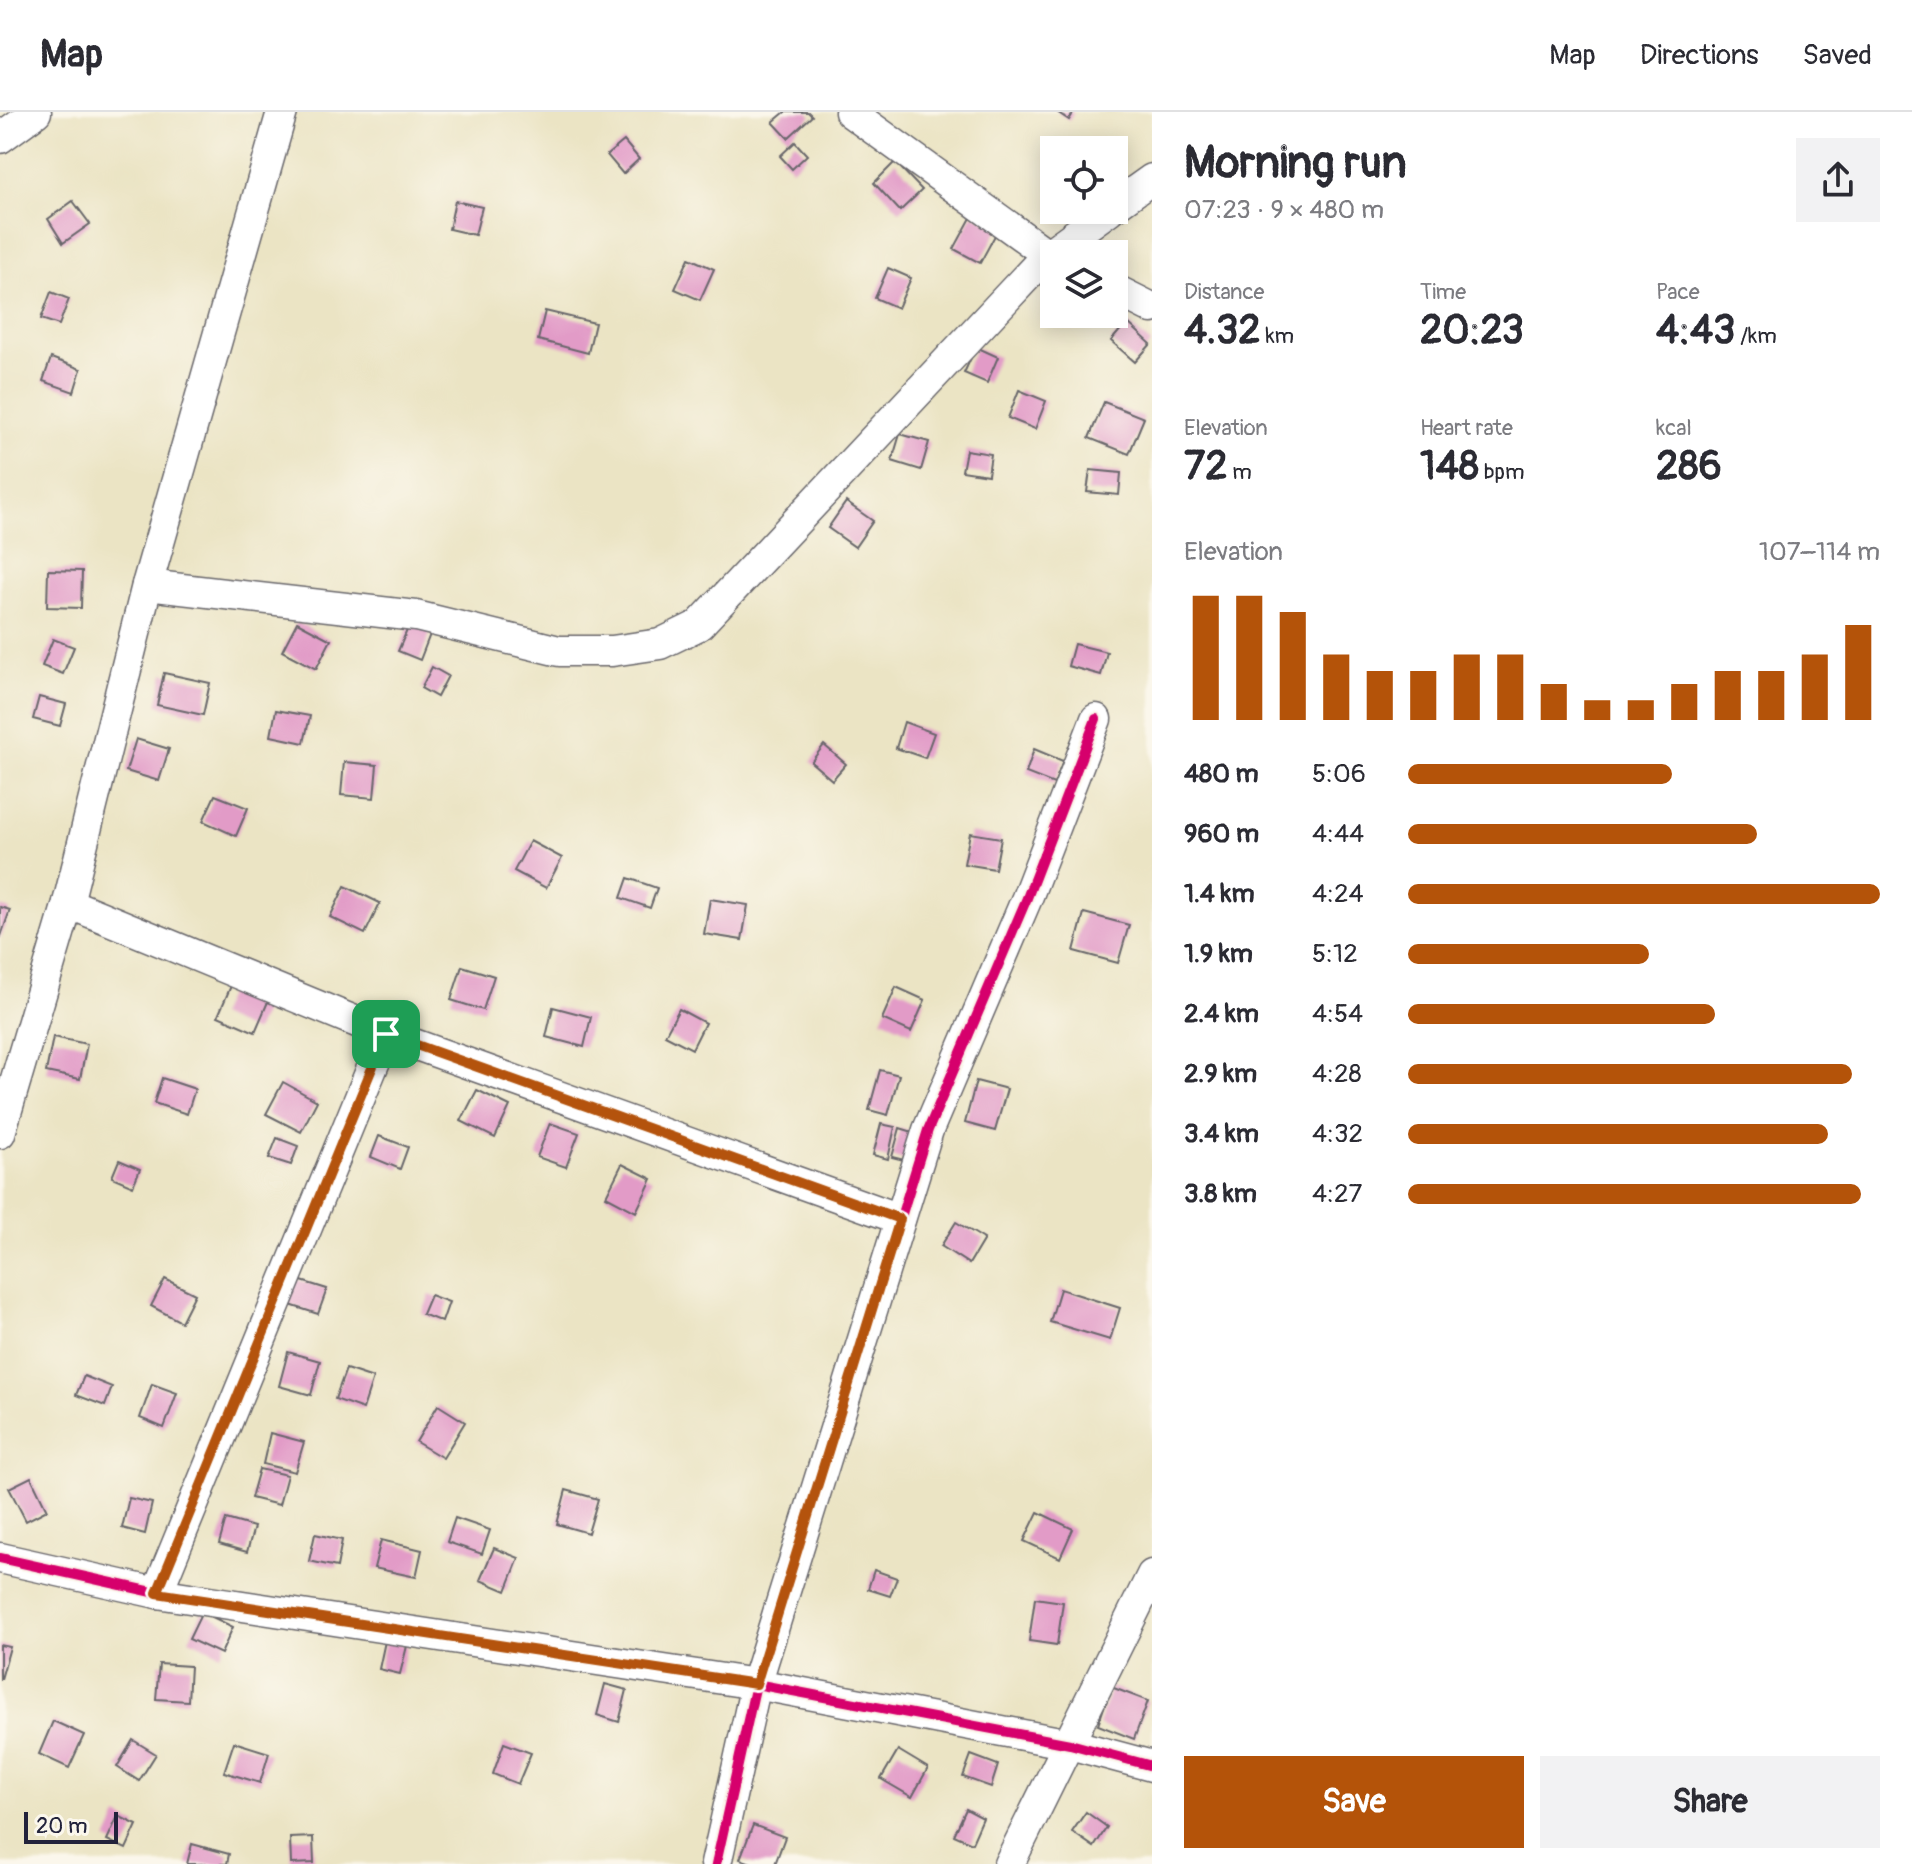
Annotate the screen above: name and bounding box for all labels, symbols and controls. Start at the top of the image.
text: Map [40,31,103,79]
text: Map [1549,38,1596,73]
text: Directions [1640,38,1759,73]
text: Saved [1803,38,1872,73]
map controls [1040,136,1128,328]
button: locate [1040,136,1128,224]
text: Morning run [1184,136,1407,191]
button: share [1796,138,1880,222]
text: 07:23 · 9 × 480 m [1184,194,1384,226]
button: layers [1040,240,1128,328]
text: Distance [1184,278,1264,306]
text: Time [1420,278,1466,306]
text: Pace [1656,278,1700,306]
text: 4.32 [1184,306,1261,355]
text: 20:23 [1420,306,1524,355]
text: 4:43 [1656,306,1735,355]
text: km [1261,322,1294,350]
text: /km [1735,322,1777,350]
text: Elevation [1184,414,1268,442]
text: Heart rate [1420,414,1513,442]
text: kcal [1656,414,1692,442]
text: 72 [1184,442,1228,491]
text: 148 [1420,442,1479,491]
text: 286 [1656,442,1722,491]
text: m [1228,458,1252,486]
text: bpm [1479,458,1525,486]
text: Elevation [1184,536,1283,568]
text: 107–114 m [1759,536,1880,568]
text: 480 m [1184,758,1259,790]
text: 5:06 [1312,758,1366,790]
text: 960 m [1184,818,1259,850]
text: 4:44 [1312,818,1364,850]
text: 1.4 km [1184,878,1255,910]
text: 4:24 [1312,878,1364,910]
text: 1.9 km [1184,938,1253,970]
text: 5:12 [1312,938,1358,970]
text: 2.4 km [1184,998,1259,1030]
text: 4:54 [1312,998,1363,1030]
pin [352,1000,420,1068]
icon: arrive [364,1012,408,1056]
text: 2.9 km [1184,1058,1257,1090]
text: 4:28 [1312,1058,1362,1090]
text: 3.4 km [1184,1118,1259,1150]
text: 4:32 [1312,1118,1363,1150]
text: 3.8 km [1184,1178,1257,1210]
text: 4:27 [1312,1178,1362,1210]
button: Save [1184,1756,1524,1848]
button: Share [1540,1756,1880,1848]
scale bar [24,1808,118,1844]
text: 20 m [36,1812,88,1840]

